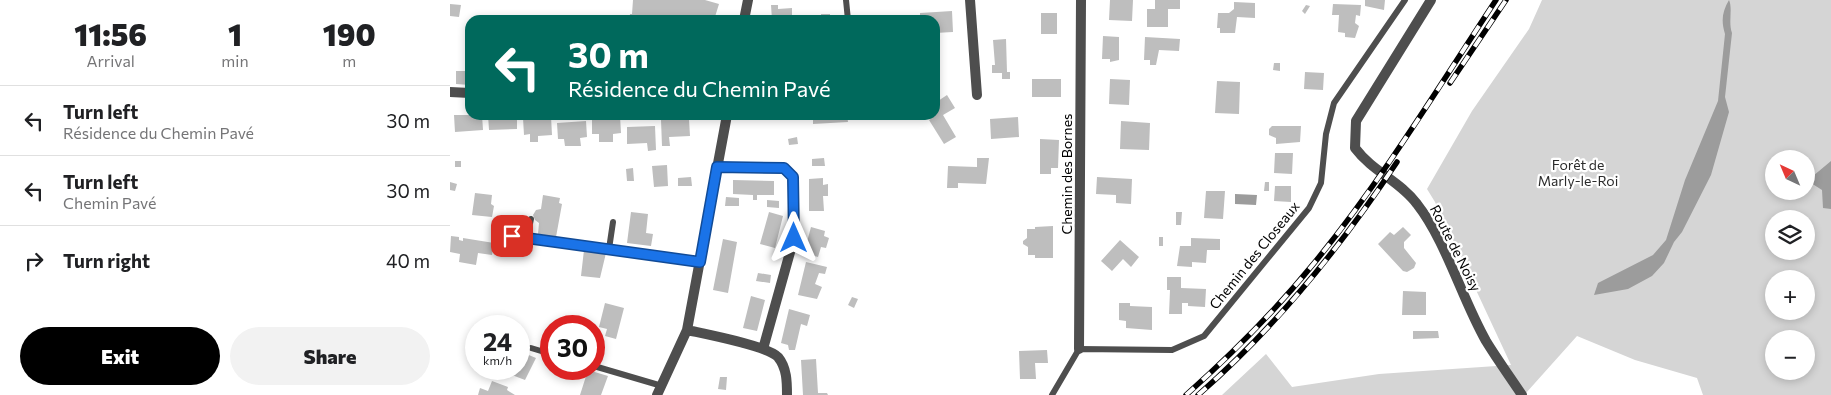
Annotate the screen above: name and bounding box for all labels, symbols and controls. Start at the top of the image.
text: 11:56 [74,15,147,52]
text: 1 [228,15,242,52]
text: 190 [323,15,376,52]
text: 30 m [568,32,649,75]
icon: left [485,35,550,100]
text: Arrival [86,51,135,70]
text: min [221,51,249,70]
text: m [342,51,356,70]
text: Résidence du Chemin Pavé [568,75,831,102]
text: Turn left [63,100,138,123]
icon: left [20,107,48,135]
text: 30 m [387,109,430,132]
street label: Chemin des Bornes [1058,114,1075,234]
text: Résidence du Chemin Pavé [63,123,254,142]
north arrow [1765,150,1815,200]
map controls [1765,150,1815,380]
park label: Forêt de Marly-le-Roi [1538,156,1618,189]
text: Turn left [63,170,138,193]
icon: left [20,177,48,205]
text: 30 m [387,179,430,202]
text: Chemin Pavé [63,193,156,212]
street label: Chemin des Closeaux [1205,197,1303,312]
street label: Route de Noisy [1427,202,1485,294]
button: layers [1765,210,1815,260]
position arrow [767,211,819,263]
pin [491,215,533,257]
icon: arrive [498,222,526,250]
icon: right [20,247,48,275]
text: Turn right [63,249,150,272]
text: 40 m [386,249,430,272]
button: + [1765,270,1815,320]
speed limit sign: 30 [540,315,605,380]
text: 24 [483,326,512,356]
button: Exit [20,327,220,385]
button: Share [230,327,430,385]
button: − [1765,330,1815,380]
text: km/h [483,353,512,367]

